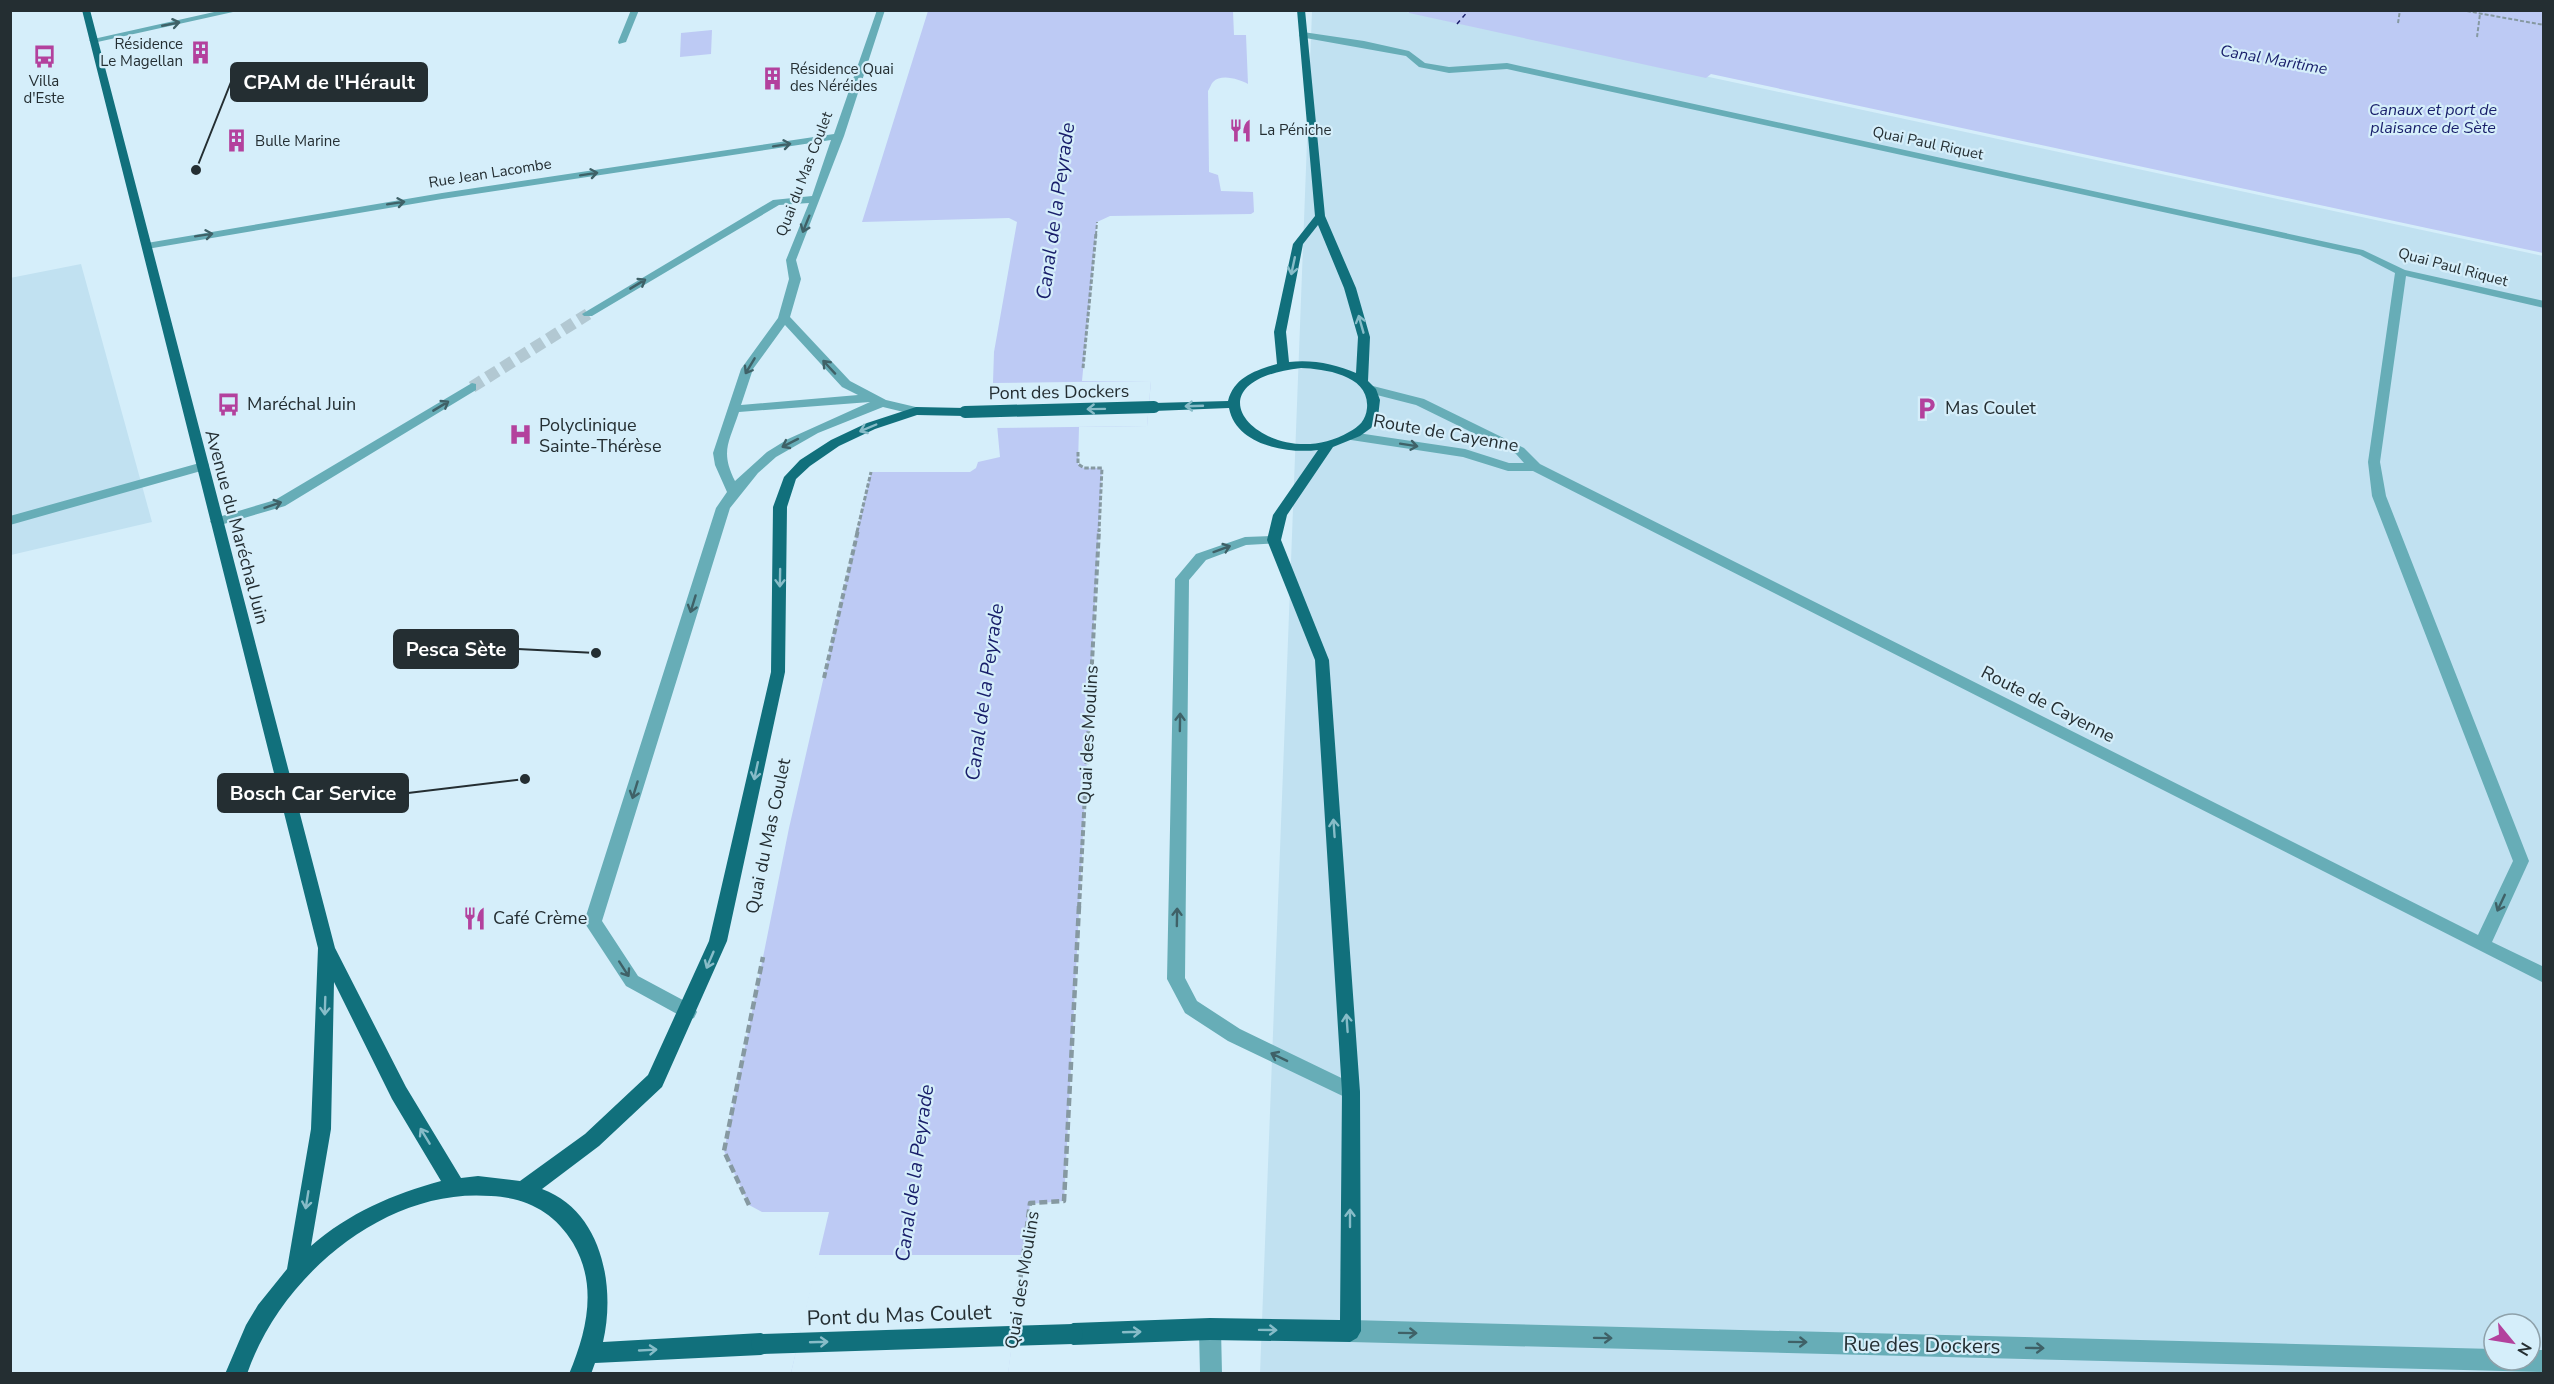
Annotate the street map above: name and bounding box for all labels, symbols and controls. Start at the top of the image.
one-way arrow [161,18,181,29]
place label: Résidence Le Magellan [100,34,183,71]
building icon: Résidence Le Magellan [188,40,214,66]
water label: Canal Maritime [2218,40,2330,80]
bus stop icon: Villa d'Este [31,44,57,70]
place label: Résidence Quai des Néréides [790,59,894,96]
callout: CPAM de l'Hérault [231,63,427,101]
building icon: Résidence Quai des Néréides [759,65,785,91]
text: CPAM de l'Hérault [243,69,415,96]
place label: Villa d'Este [24,71,65,108]
water label: Canaux et port de plaisance de Sète [2369,99,2498,139]
street label: Quai du Mas Coulet [771,108,837,239]
restaurant icon: La Péniche [1228,117,1254,143]
water label: Canal de la Peyrade [1030,120,1081,301]
place label: La Péniche [1259,120,1332,140]
street label: Quai Paul Riquet [1871,121,1986,165]
building icon: Bulle Marine [224,128,250,154]
place label: Bulle Marine [255,131,340,151]
one-way arrow [771,139,791,150]
street label: Rue Jean Lacombe [427,153,553,193]
one-way arrow [579,168,598,179]
one-way arrow [386,197,406,208]
one-way arrow [800,214,811,233]
one-way arrow [194,229,213,240]
street label: Quai Paul Riquet [2396,243,2511,291]
one-way arrow [1287,255,1298,275]
one-way arrow [629,277,646,289]
one-way arrow [1355,315,1366,334]
one-way arrow [744,357,756,374]
one-way arrow [822,359,836,374]
street label: Pont des Dockers [989,379,1129,405]
bus stop icon: Maréchal Juin [216,391,242,417]
place label: Maréchal Juin [247,392,356,416]
parking icon: Mas Coulet [1914,395,1940,421]
place label: Mas Coulet [1945,396,2037,420]
one-way arrow [432,399,449,411]
one-way arrow [1184,400,1204,411]
one-way arrow [1086,403,1106,415]
street label: Route de Cayenne [1372,408,1520,458]
place label: Polyclinique Sainte-Thérèse [539,413,662,458]
hospital icon: Polyclinique Sainte-Thérèse [508,422,534,448]
one-way arrow [859,423,877,434]
street label: Avenue du Maréchal Juin [199,427,275,627]
one-way arrow [782,437,799,449]
one-way arrow [1399,440,1418,451]
one-way arrow [263,498,282,509]
one-way arrow [1212,543,1231,554]
one-way arrow [774,568,786,588]
one-way arrow [687,594,698,613]
water label: Canal de la Peyrade [959,601,1010,782]
callout: Pesca Sète [394,630,518,668]
text: Pesca Sète [406,636,507,663]
street label: Route de Cayenne [1977,660,2119,748]
street label: Quai des Moulins [1072,665,1104,805]
one-way arrow [1175,713,1186,733]
street label: Quai du Mas Coulet [740,755,796,916]
one-way arrow [750,760,761,780]
callout: Bosch Car Service [218,774,408,812]
text: Bosch Car Service [230,780,396,807]
one-way arrow [629,780,640,799]
one-way arrow [1328,819,1339,839]
one-way arrow [2495,893,2507,911]
restaurant icon: Café Crème [462,905,488,931]
place label: Café Crème [493,906,587,930]
one-way arrow [1171,908,1183,928]
one-way arrow [704,950,715,968]
one-way arrow [618,960,630,977]
one-way arrow [319,996,330,1016]
one-way arrow [1341,1013,1352,1033]
one-way arrow [1271,1050,1289,1062]
water label: Canal de la Peyrade [889,1082,940,1263]
one-way arrow [418,1128,430,1145]
one-way arrow [302,1189,313,1209]
one-way arrow [1344,1208,1355,1228]
street label: Quai des Moulins [999,1209,1045,1351]
street label: Pont du Mas Coulet [806,1298,992,1332]
north arrow [2482,1312,2542,1372]
one-way arrow [1258,1324,1278,1336]
one-way arrow [1121,1326,1141,1338]
one-way arrow [1398,1327,1418,1338]
street label: Rue des Dockers [1843,1330,2001,1360]
one-way arrow [1592,1332,1612,1343]
one-way arrow [809,1336,829,1348]
one-way arrow [1787,1337,1807,1348]
text: N [2512,1338,2537,1360]
one-way arrow [2024,1343,2044,1354]
one-way arrow [638,1344,658,1355]

